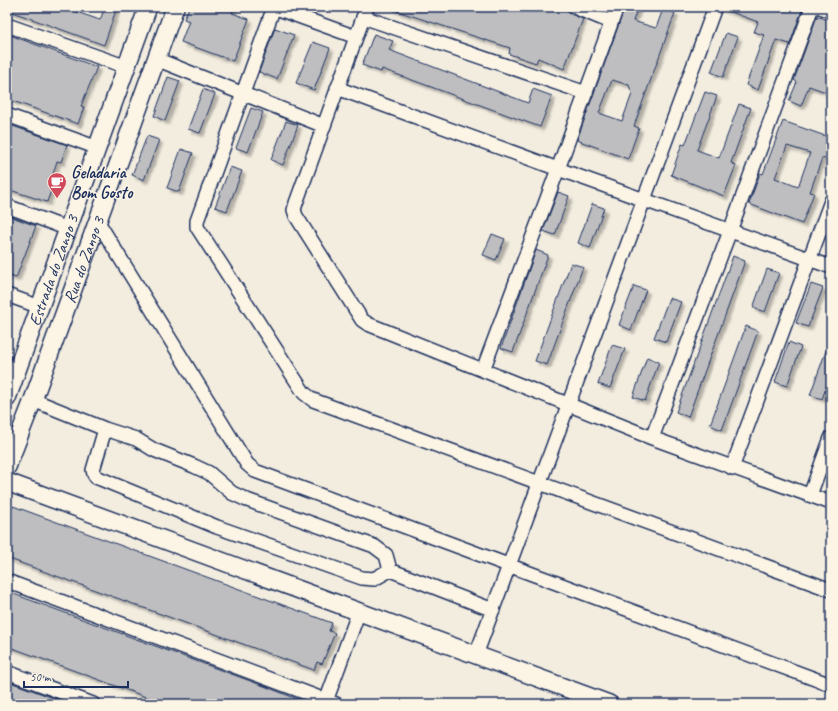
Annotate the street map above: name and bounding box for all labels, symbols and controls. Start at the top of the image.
place label: Geladaria Bom Gosto [71,162,134,203]
cafe icon: Geladaria Bom Gosto [46,171,68,199]
street label: Estrada do Zango 3 [24,211,84,328]
street label: Rua do Zango 3 [59,213,110,306]
scale bar [24,663,128,689]
text: 50 m [30,669,52,685]

